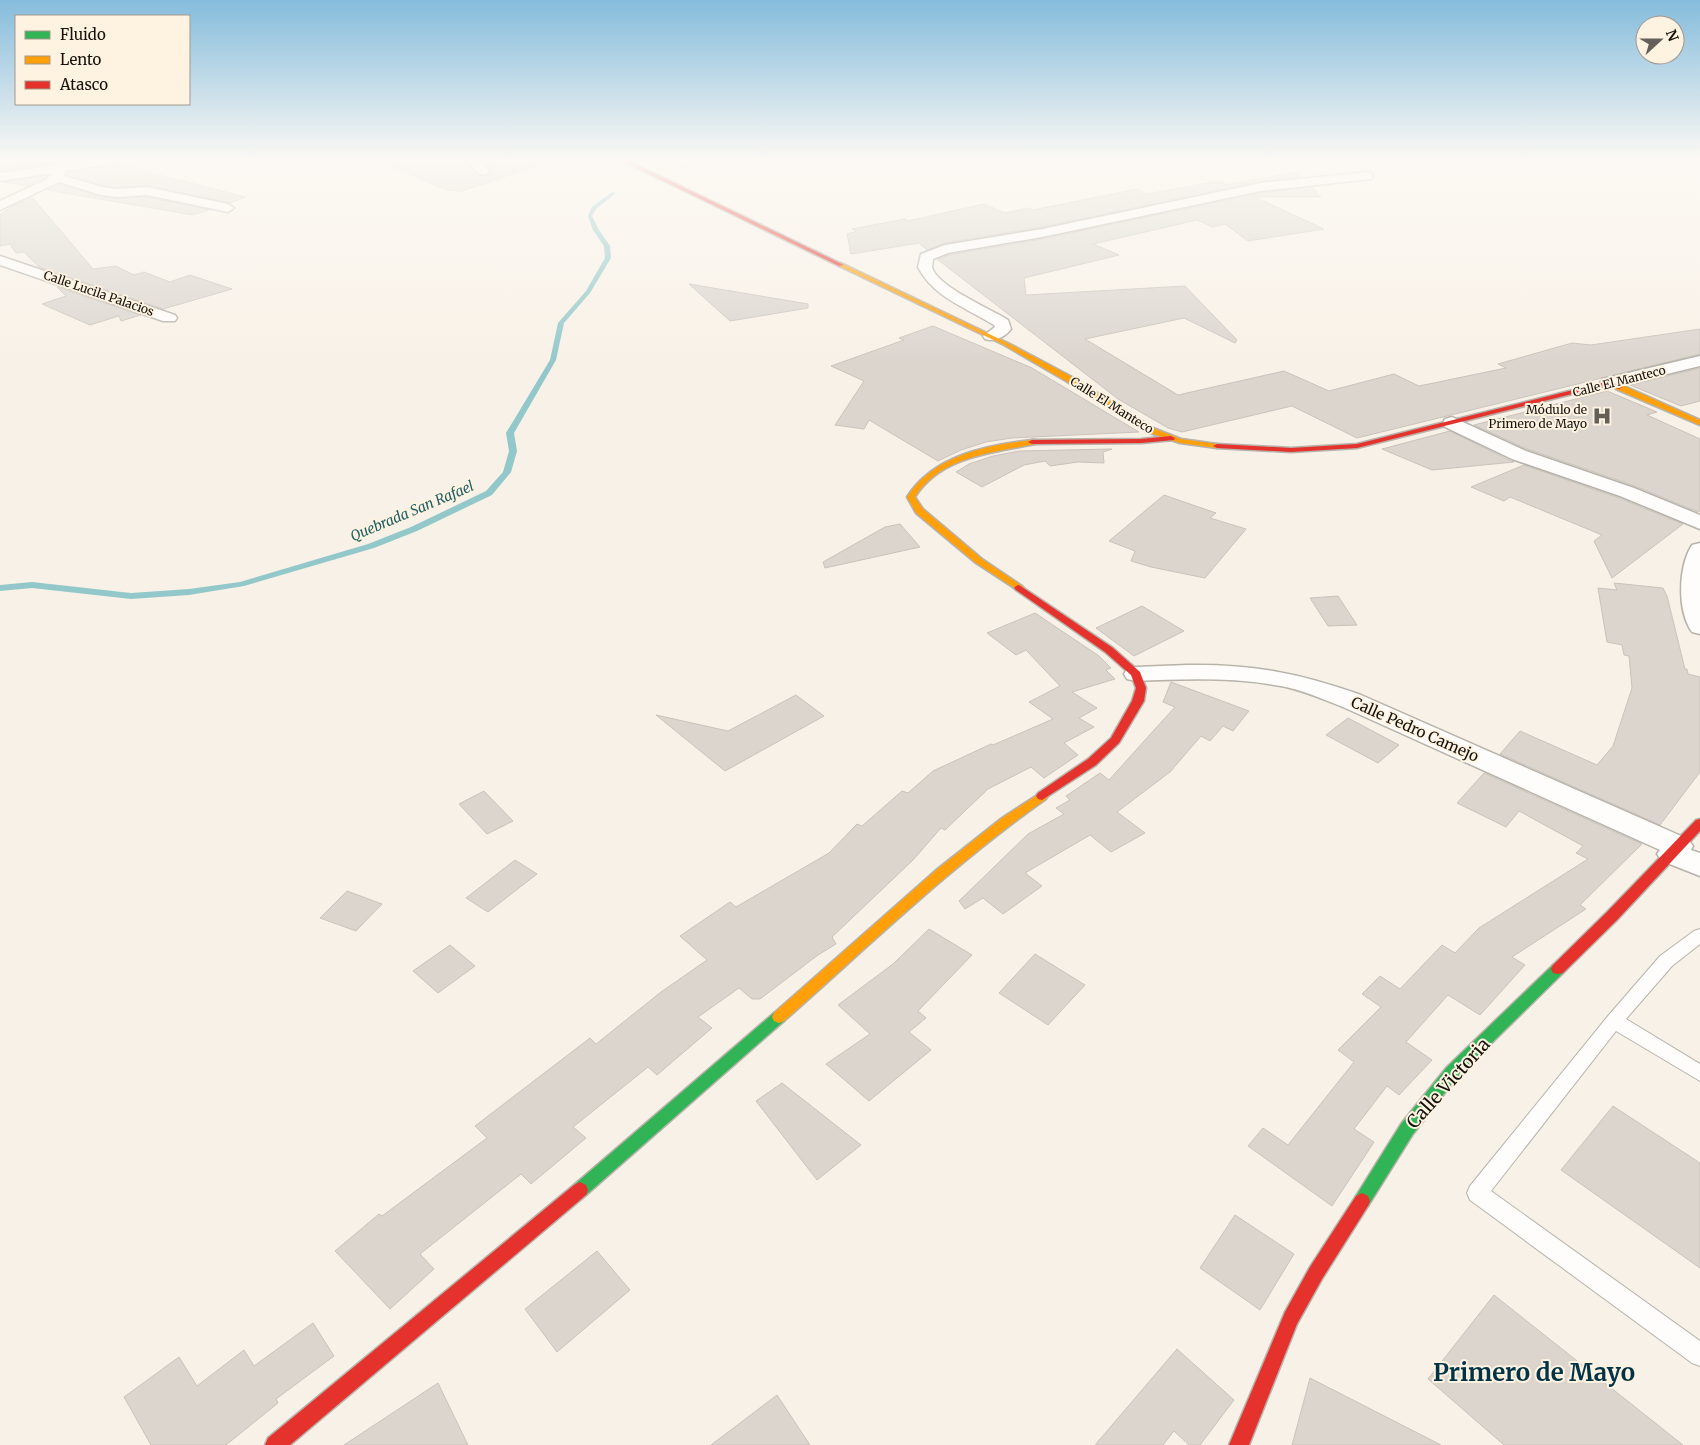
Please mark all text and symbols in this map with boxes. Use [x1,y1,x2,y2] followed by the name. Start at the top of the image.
[15,15,190,105] legend
[1635,15,1685,65] north arrow
[60,25,106,44] text: Fluido
[1662,27,1683,44] text: N
[60,50,102,69] text: Lento
[59,75,108,94] text: Atasco
[42,267,156,319] street label: Calle Lucila Palacios
[1571,362,1667,400] street label: Calle El Manteco
[1068,373,1156,437] street label: Calle El Manteco
[1489,402,1587,431] place label: Módulo de Primero de Mayo
[1591,405,1613,427] hospital icon: Módulo de Primero de Mayo
[348,477,476,545] water label: Quebrada San Rafael
[1348,692,1482,766] street label: Calle Pedro Camejo
[1401,1033,1495,1133] street label: Calle Victoria
[1433,1357,1635,1388] district label: Primero de Mayo

